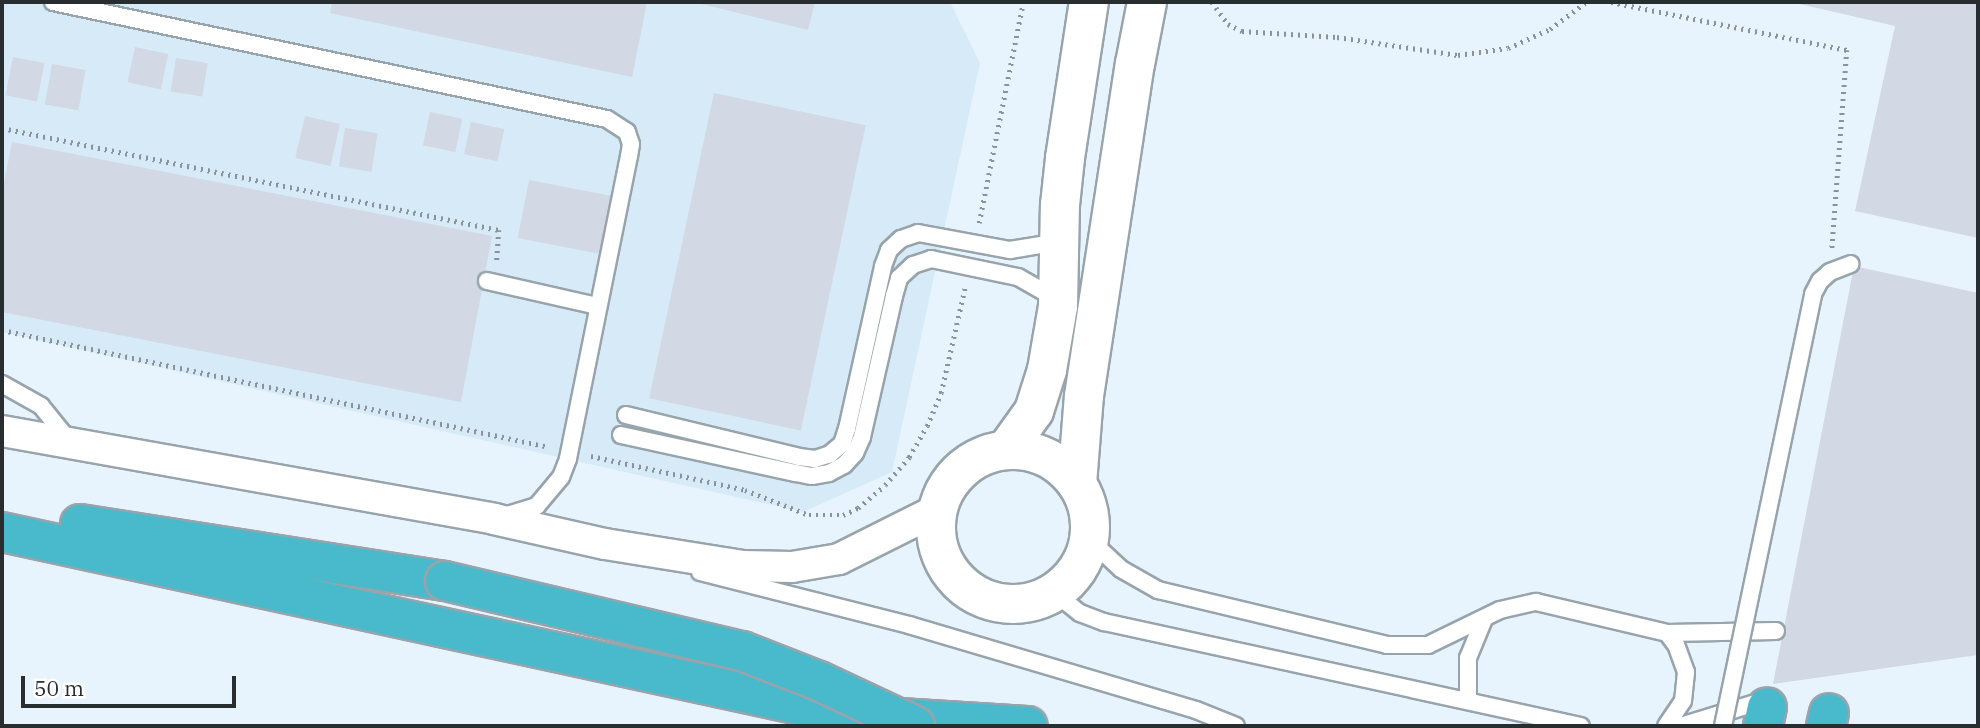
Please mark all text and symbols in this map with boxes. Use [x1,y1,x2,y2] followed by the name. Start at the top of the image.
[24,662,240,706] scale bar
[34,674,84,702] text: 50 m

